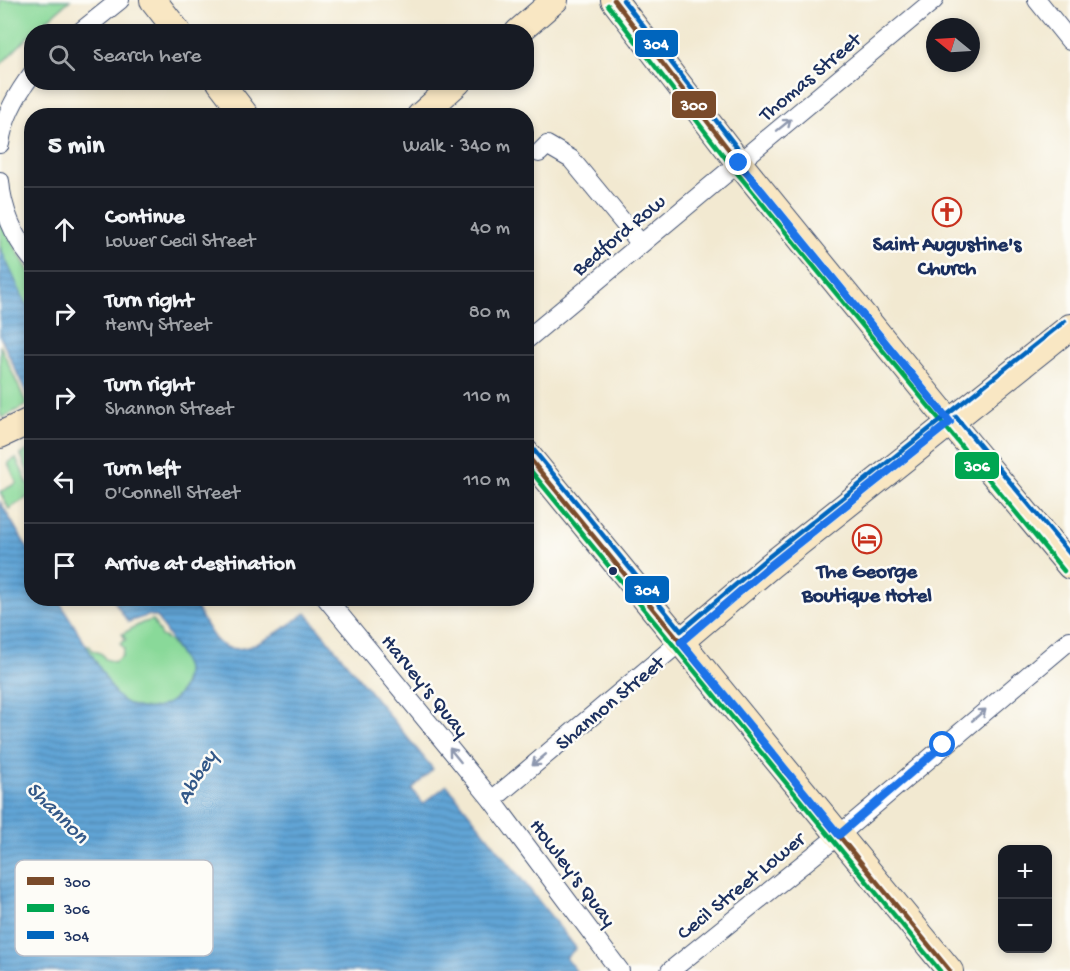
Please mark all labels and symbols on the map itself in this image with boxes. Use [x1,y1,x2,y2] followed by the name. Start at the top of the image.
[926,18,980,72] north arrow
[754,27,869,129] street label: Thomas Street
[634,29,679,58] line badge: 304
[643,37,669,56] text: 304
[671,90,717,119] line badge: 300
[680,98,707,117] text: 300
[776,119,792,132] one-way arrow
[725,149,751,175] route end
[568,190,673,284] street label: Bedford Row
[931,196,963,228] church icon: Saint Augustine's Church
[873,234,1022,283] place label: Saint Augustine's Church
[954,451,1000,480] line badge: 306
[963,459,991,478] text: 306
[851,523,883,555] hotel icon: The George Boutique Hotel
[801,561,932,610] place label: The George Boutique Hotel
[607,565,619,577] unlabelled marker
[624,575,670,604] line badge: 304
[634,583,660,602] text: 304
[374,631,472,744] street label: Harvey's Quay
[552,650,673,757] street label: Shannon Street
[971,709,987,722] one-way arrow
[929,731,955,757] route start
[172,745,225,810] water label: Abbey
[448,747,461,763] one-way arrow
[531,754,547,767] one-way arrow
[20,777,93,851] water label: Shannon
[522,815,620,933] street label: Howley's Quay
[673,827,813,947] street label: Cecil Street Lower
[15,860,213,956] legend
[63,875,90,894] text: 300
[63,902,90,921] text: 306
[63,929,89,948] text: 304

